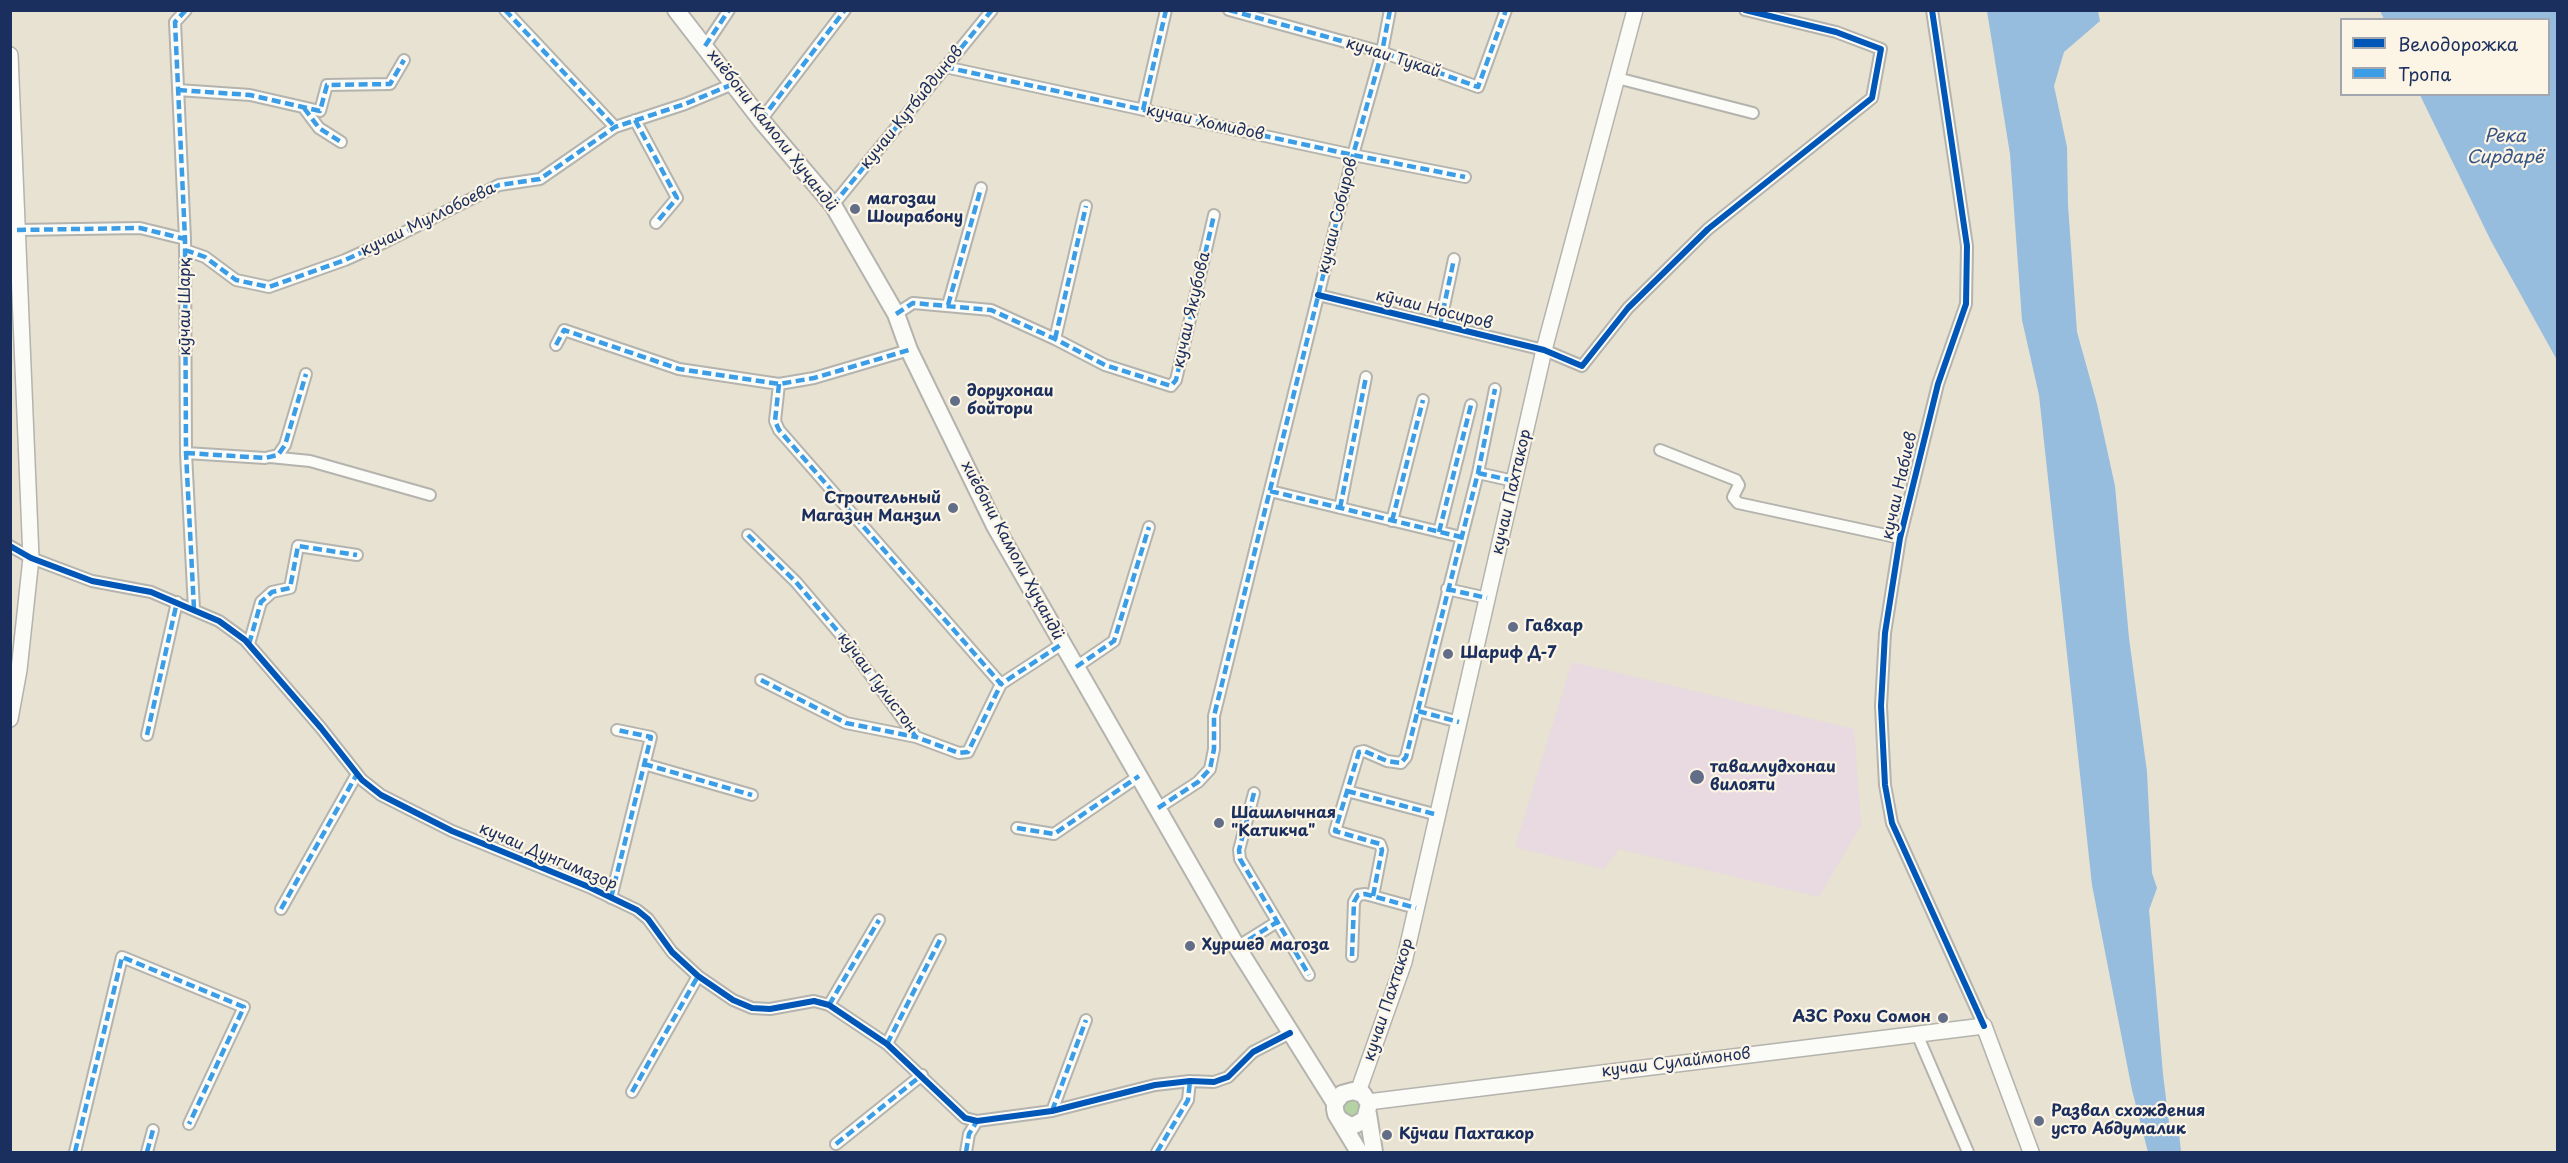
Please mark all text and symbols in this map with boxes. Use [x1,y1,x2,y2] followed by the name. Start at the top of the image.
[2340,18,2550,96] legend
[2398,30,2518,57] text: Велодорожка
[1343,34,1443,82] street label: кучаи Тукай
[856,43,968,173] street label: кучаи Кутбиддинов
[703,46,841,216] street label: хиёбони Камоли Хуҷандӣ
[2398,60,2451,87] text: Тропа
[1144,101,1266,145] street label: кучаи Хомидов
[2467,126,2543,168] water label: Река Сирдарё
[1314,156,1362,276] street label: кучаи Собиров
[357,179,499,261] street label: кучаи Муллобоева
[867,190,963,228] place label: магозаи Шоирабону
[848,202,862,216] marker: магозаи Шоирабону
[1169,250,1215,370] street label: кучаи Якубова
[176,258,196,356] street label: кӯчаи Шарқ
[1374,286,1494,334] street label: кӯчаи Носиров
[967,382,1054,420] place label: дорухонаи бойтори
[948,394,962,408] marker: дорухонаи бойтори
[1488,427,1536,557] street label: кучаи Пахтакор
[1878,430,1922,542] street label: кучаи Набиев
[957,458,1067,644] street label: хиёбони Камоли Хуҷандӣ
[801,489,941,527] place label: Строительный Магазин Манзил
[946,501,960,515] marker: Строительный Магазин Манзил
[1525,617,1583,637] place label: Гавхар
[1506,620,1520,634] marker: Гавхар
[833,629,921,737] street label: кӯчаи Гулистон
[1460,644,1556,664] place label: Шариф Д-7
[1441,647,1455,661] marker: Шариф Д-7
[1710,758,1836,796] place label: таваллудхонаи вилояти
[1688,768,1706,786] marker: таваллудхонаи вилояти
[1231,804,1336,842] place label: Шашлычная "Катикча"
[1212,816,1226,830] marker: Шашлычная "Катикча"
[476,819,620,895] street label: кучаи Дунгимазор
[1202,936,1330,956] place label: Хуршед магоза
[1360,936,1418,1064] street label: кучаи Пахтакор
[1183,939,1197,953] marker: Хуршед магоза
[1793,1008,1931,1028] place label: АЗС Рохи Сомон
[1936,1011,1950,1025] marker: АЗС Рохи Сомон
[1600,1044,1752,1082] street label: кучаи Сулаймонов
[2051,1102,2205,1140] place label: Развал схождения усто Абдумалик
[2032,1114,2046,1128] marker: Развал схождения усто Абдумалик
[1399,1125,1534,1145] place label: Кӯчаи Пахтакор
[1380,1128,1394,1142] marker: Кӯчаи Пахтакор

